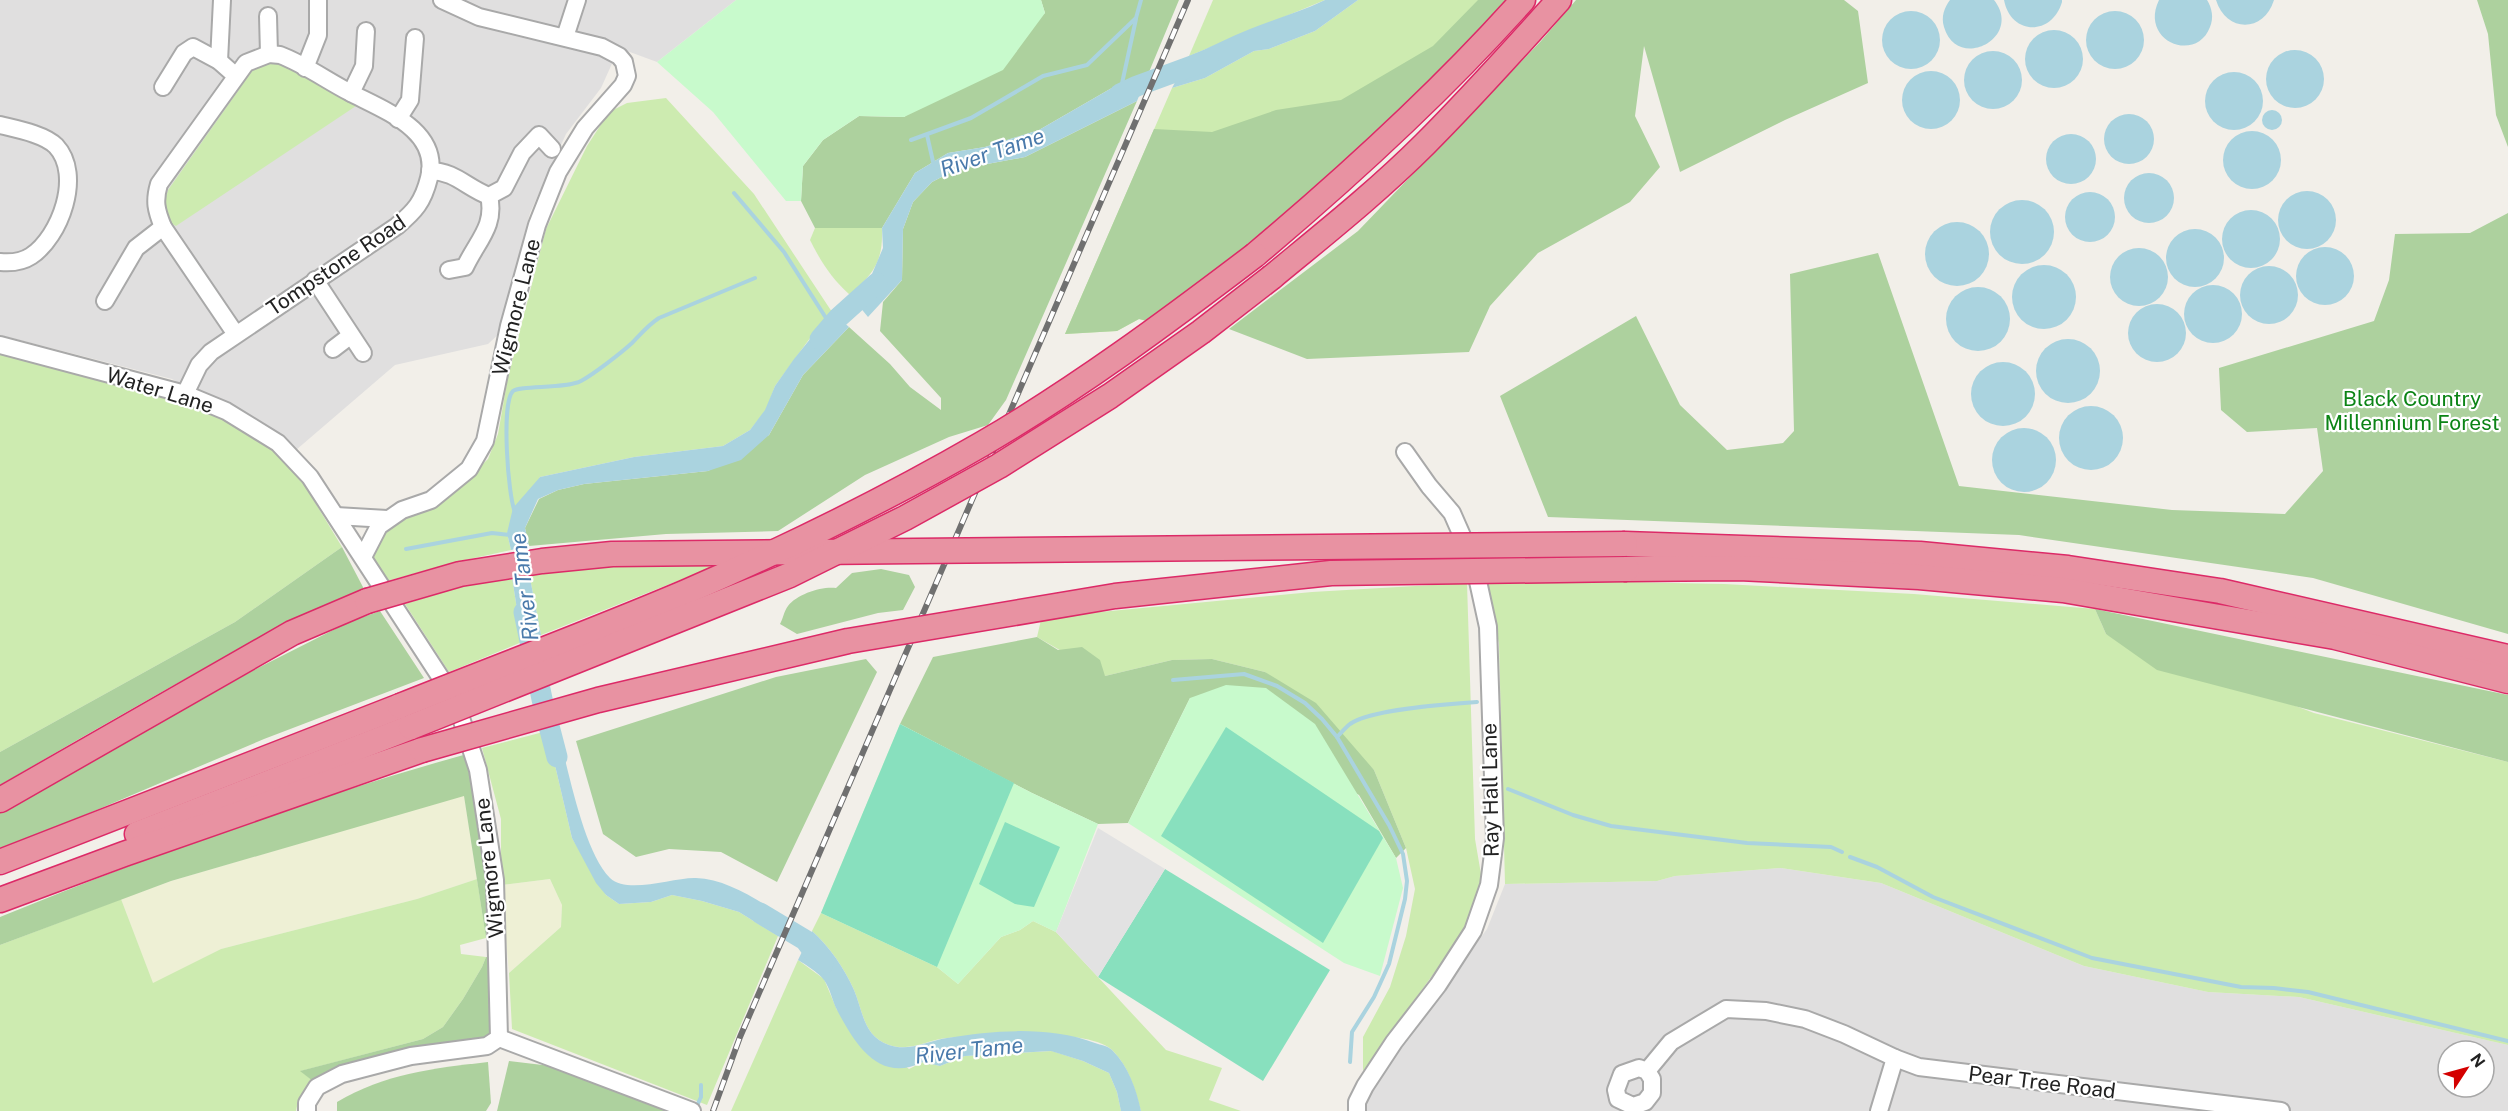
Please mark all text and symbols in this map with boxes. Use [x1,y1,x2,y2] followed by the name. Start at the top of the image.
[936,122,1048,182] water label: River Tame
[262,209,410,321] street label: Tompstone Road
[487,236,545,378] street label: Wigmore Lane
[103,362,217,418] street label: Water Lane
[2324,386,2500,435] park label: Black Country Millennium Forest
[504,531,544,643] water label: River Tame
[1476,723,1504,857] street label: Ray Hall Lane
[469,797,509,939] street label: Wigmore Lane
[914,1031,1024,1069] water label: River Tame
[2436,1039,2496,1099] north arrow
[2466,1050,2489,1071] text: N
[1967,1061,2117,1103] street label: Pear Tree Road

